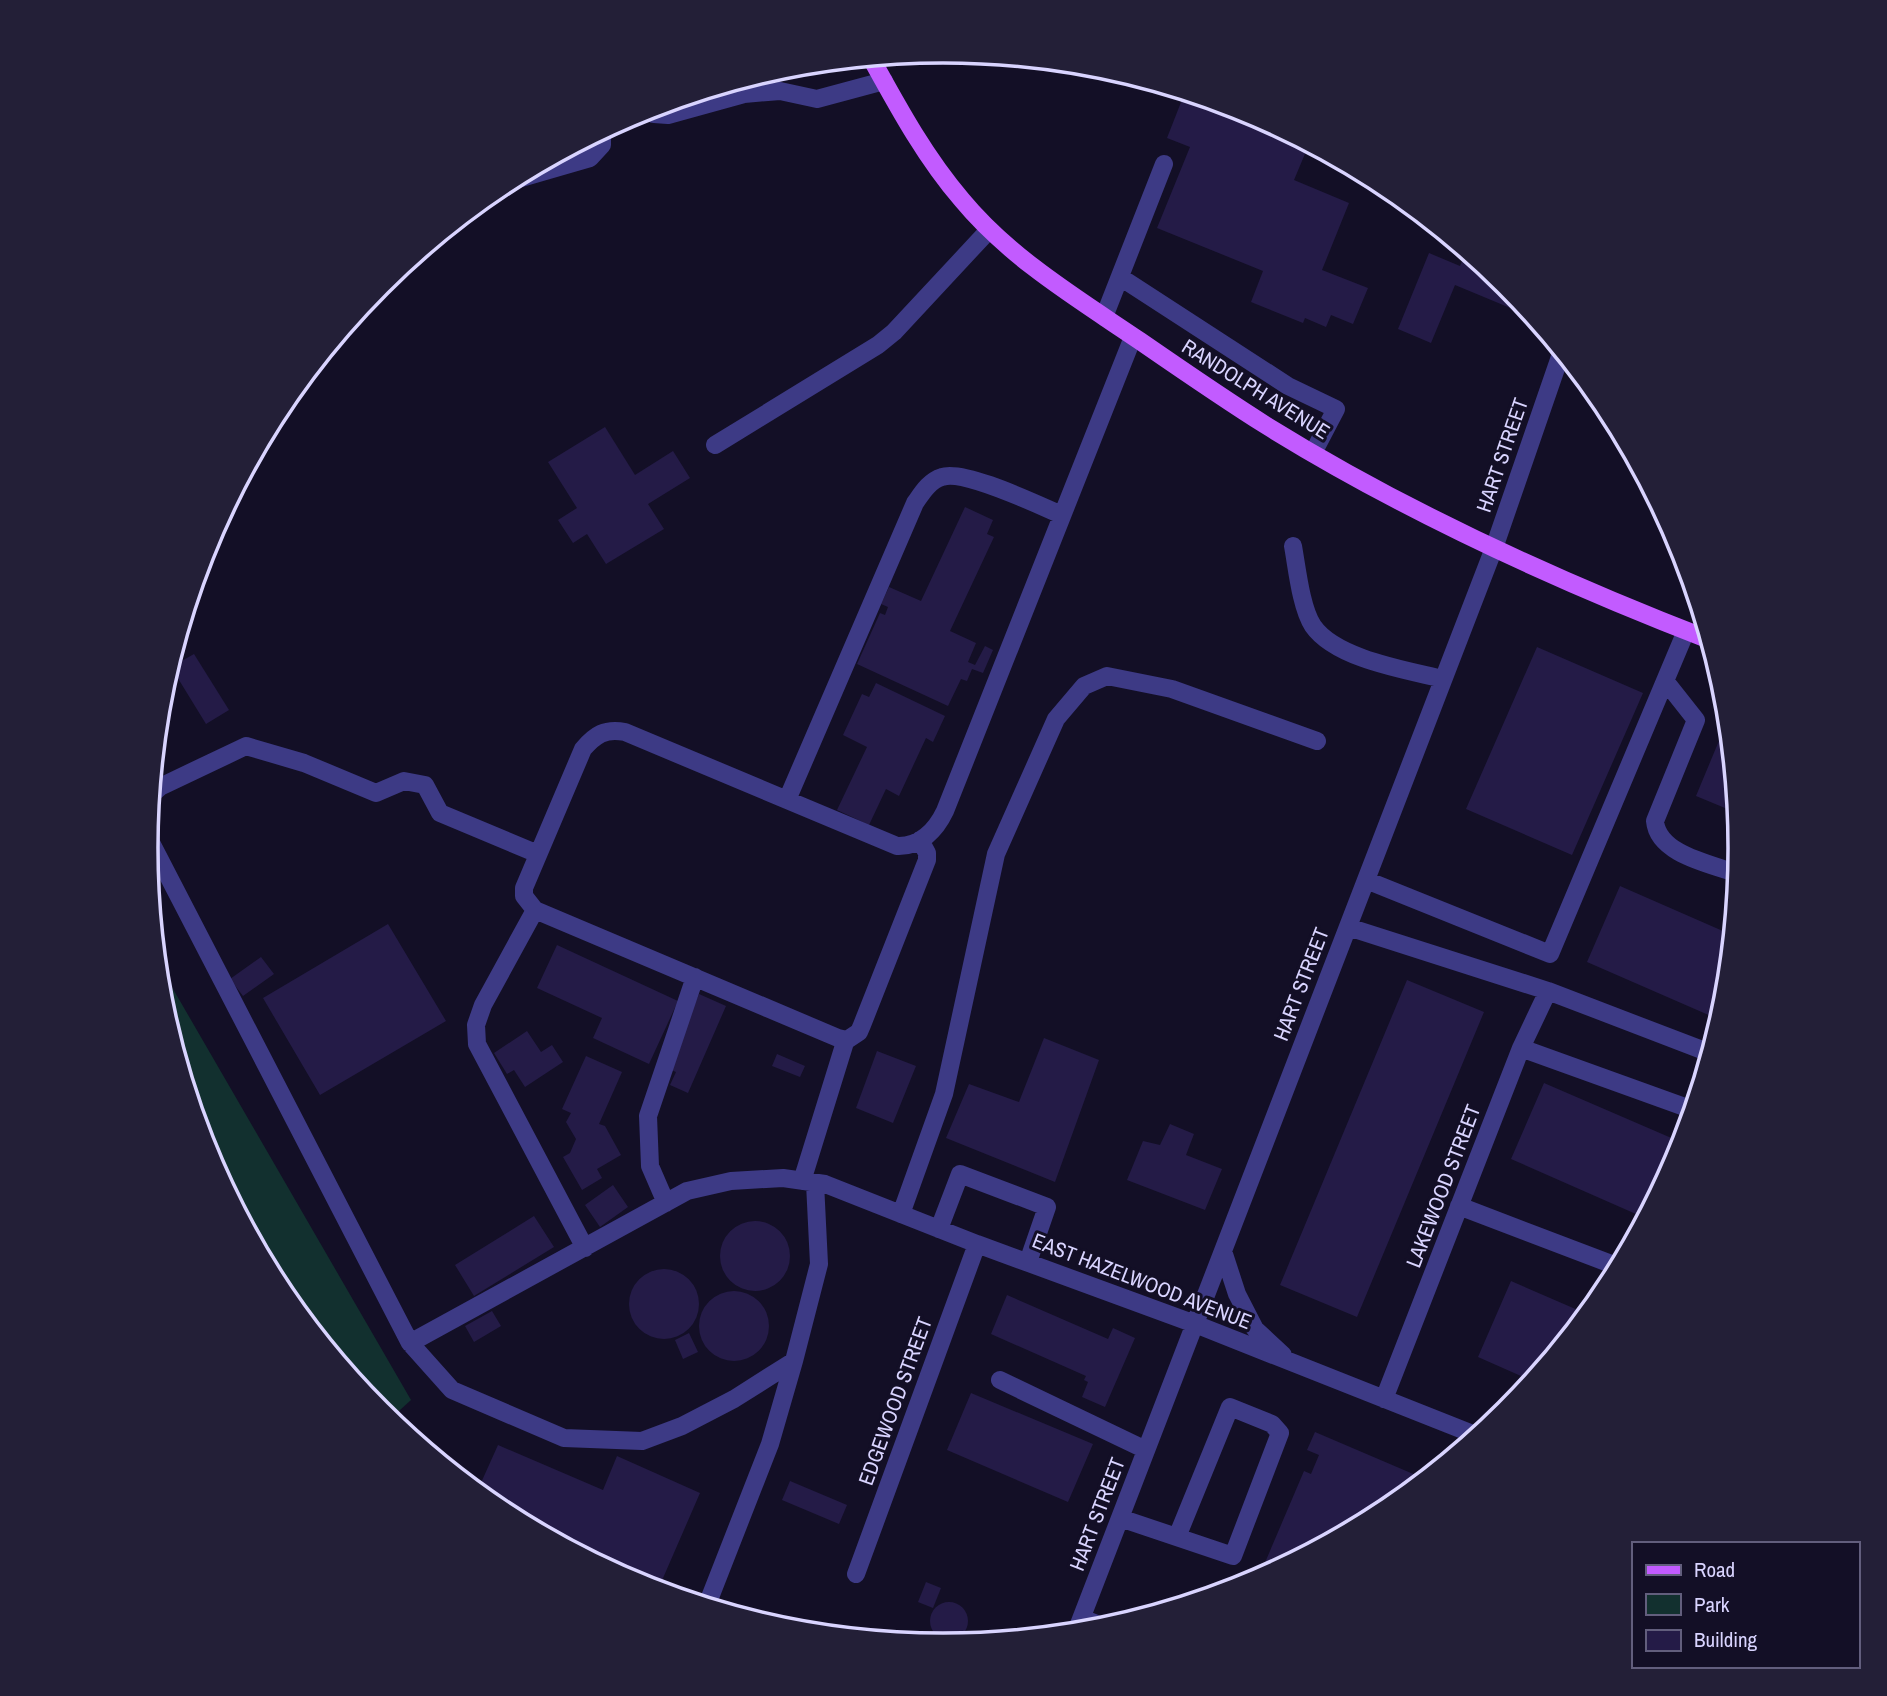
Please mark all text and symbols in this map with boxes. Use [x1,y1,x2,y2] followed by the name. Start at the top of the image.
[1177,332,1335,446] street label: RANDOLPH AVENUE
[1469,394,1535,516] street label: HART STREET
[1266,923,1336,1045] street label: HART STREET
[1399,1100,1488,1272] street label: LAKEWOOD STREET
[1028,1226,1256,1336] street label: EAST HAZELWOOD AVENUE
[851,1312,939,1489] street label: EDGEWOOD STREET
[1062,1453,1132,1575] street label: HART STREET
[1632,1542,1859,1668] legend
[1694,1555,1735,1584] text: Road
[1694,1590,1730,1619] text: Park
[1694,1625,1758,1654] text: Building

